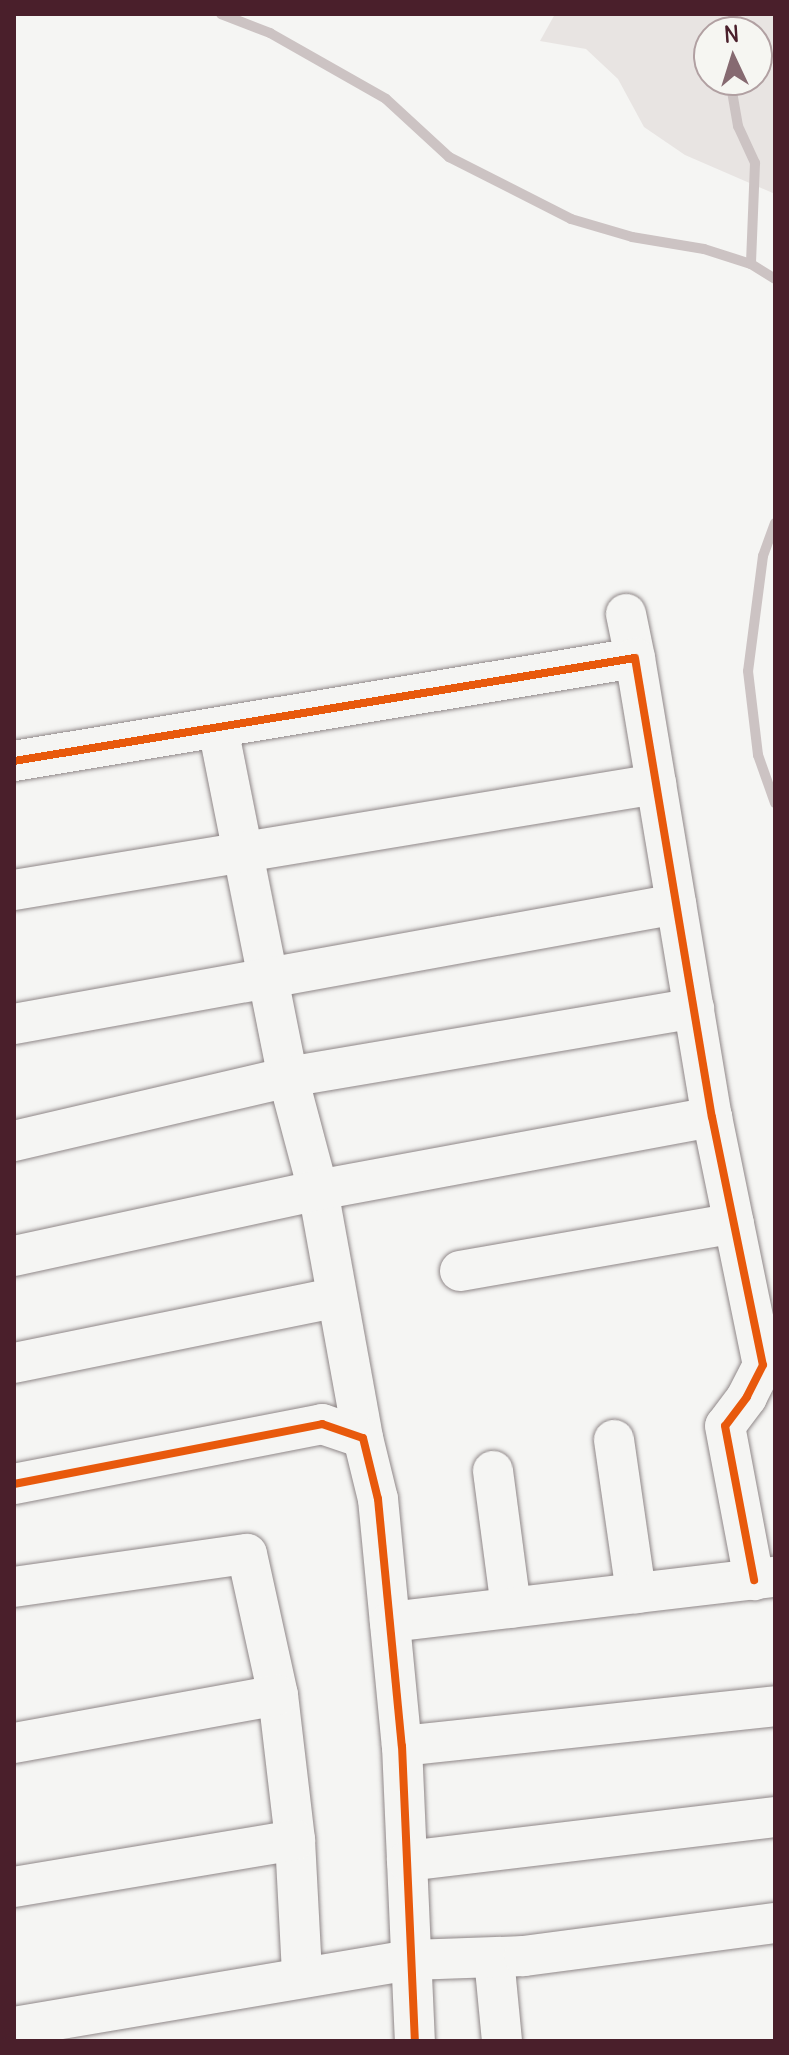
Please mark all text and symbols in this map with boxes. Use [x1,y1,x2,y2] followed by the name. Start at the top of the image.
[693,16,773,96] north arrow
[723,20,740,49] text: N

